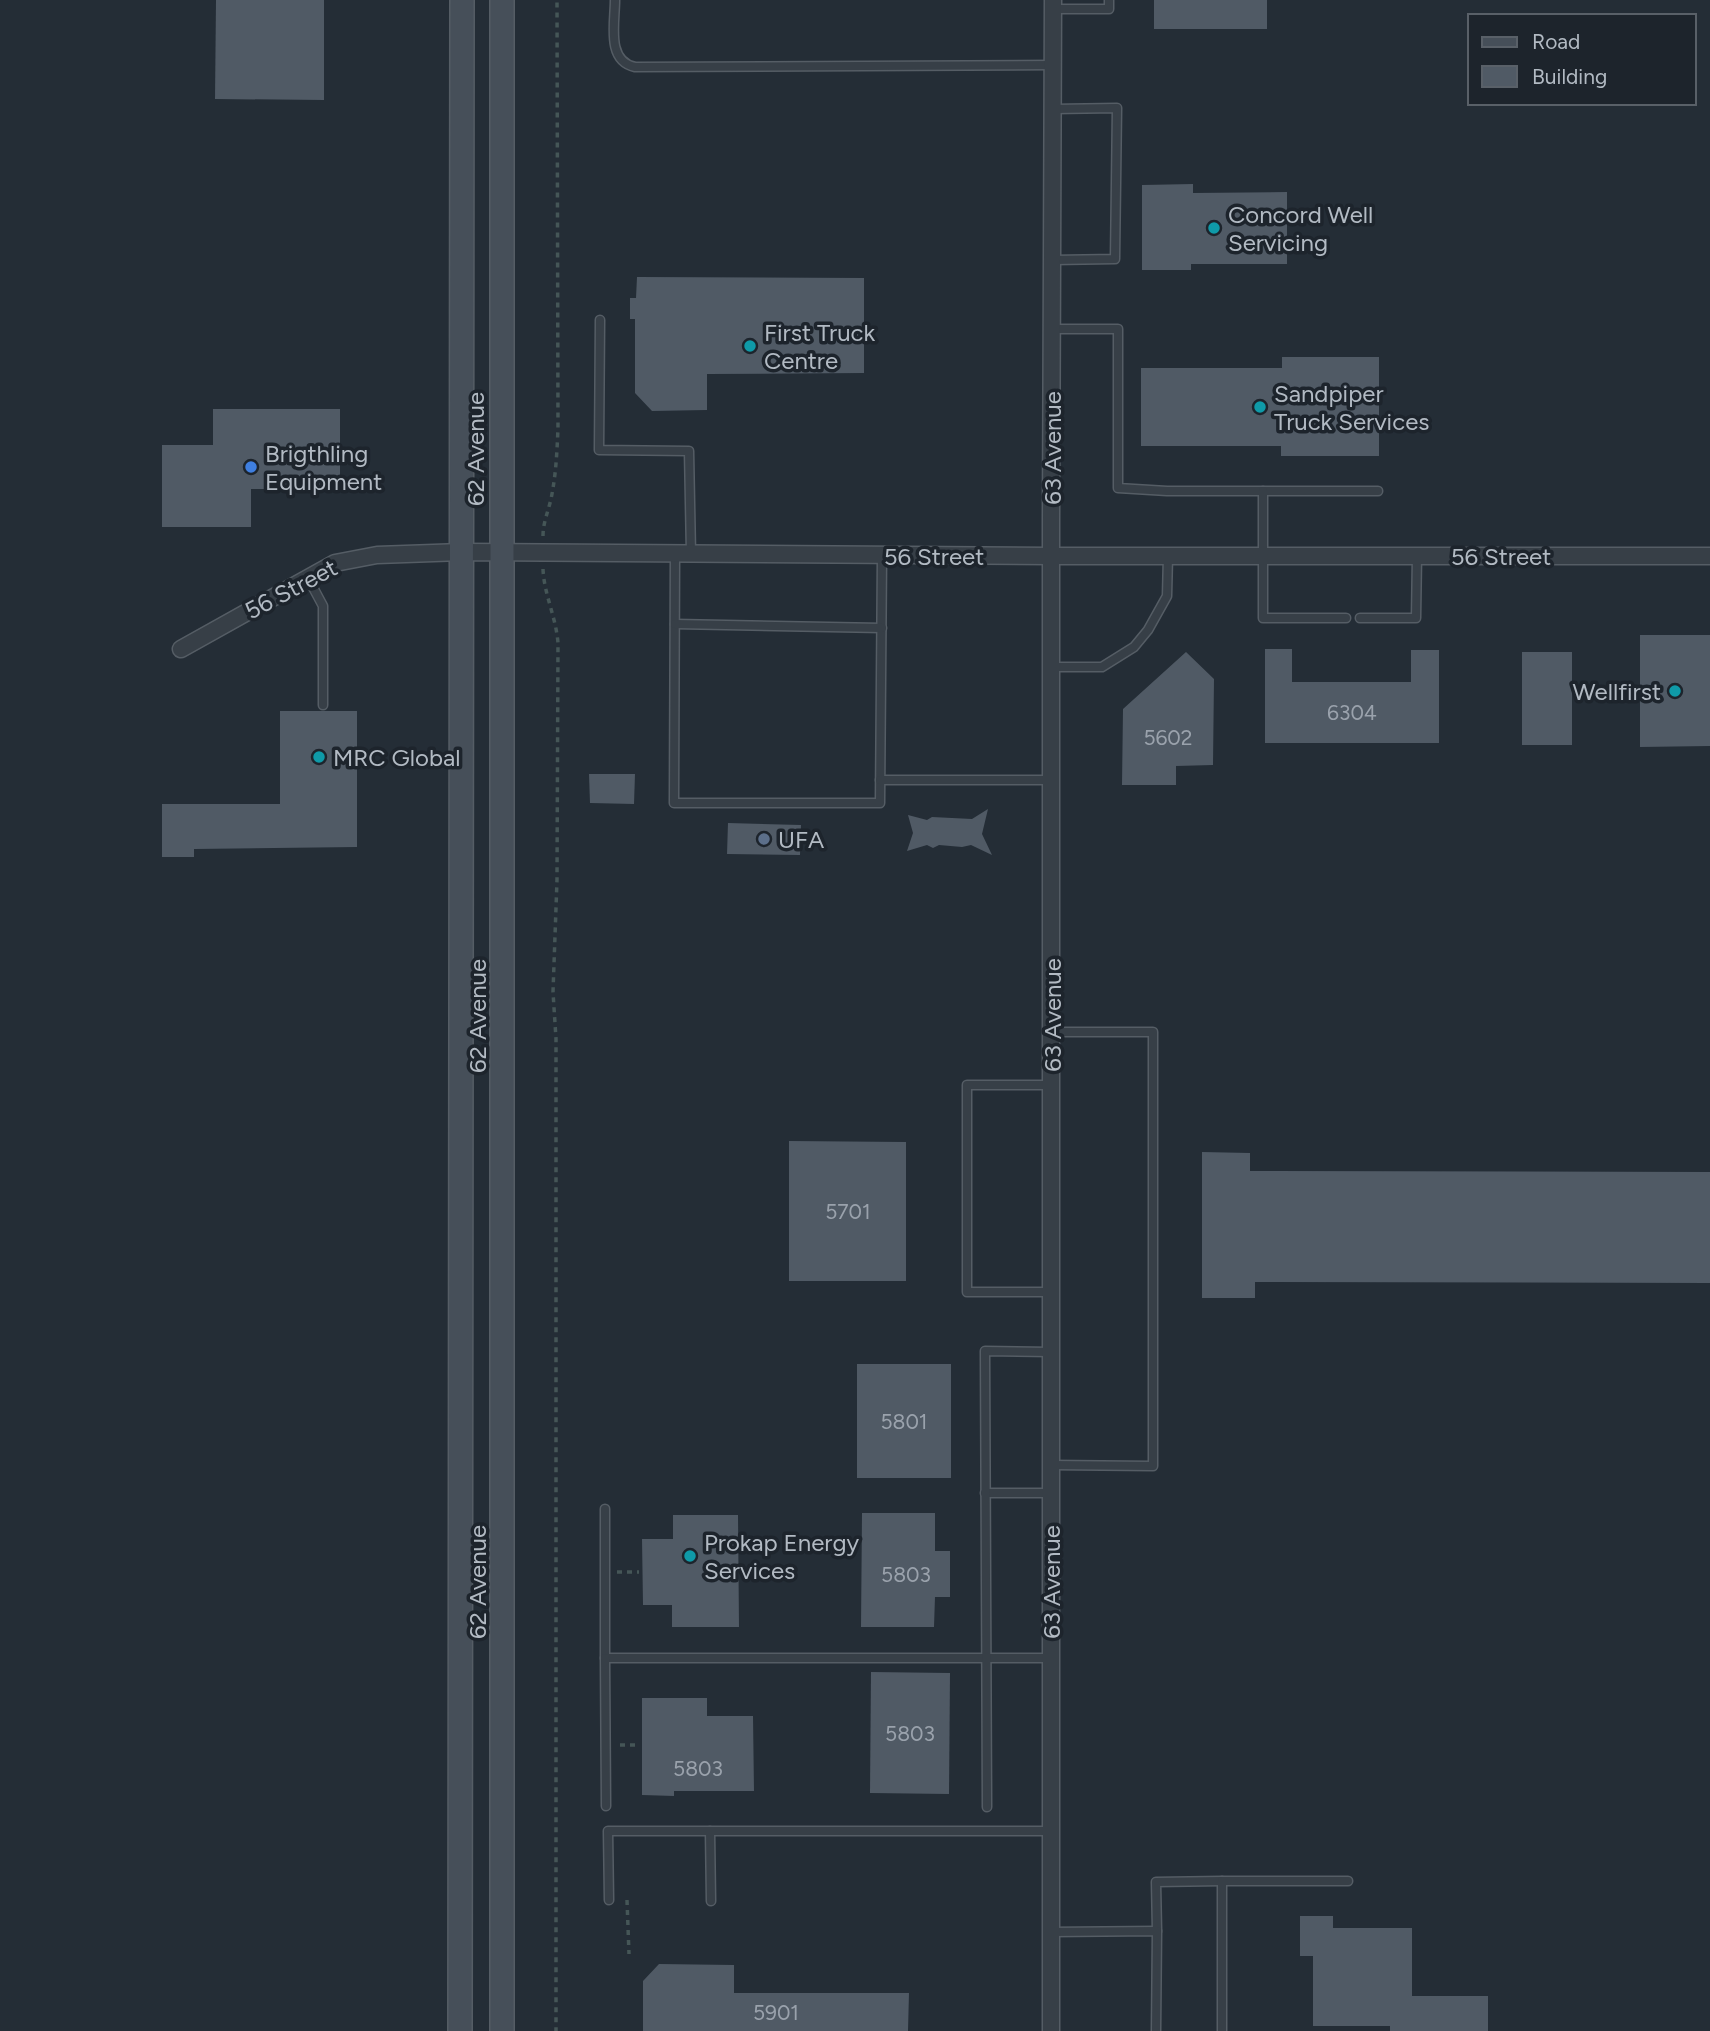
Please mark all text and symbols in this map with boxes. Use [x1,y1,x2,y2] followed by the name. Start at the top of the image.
[1468,14,1696,105] legend
[1532,29,1580,54] text: Road
[1532,64,1607,89] text: Building
[1228,200,1373,257] place label: Concord Well Servicing
[1206,220,1222,236] marker: Concord Well Servicing
[764,318,876,375] place label: First Truck Centre
[742,338,758,354] marker: First Truck Centre
[1274,379,1429,436] place label: Sandpiper Truck Services
[1038,391,1067,505] street label: 63 Avenue
[461,392,490,506] street label: 62 Avenue
[1252,399,1268,415] marker: Sandpiper Truck Services
[265,439,382,496] place label: Brigthling Equipment
[243,459,259,475] marker: Brigthling Equipment
[884,542,984,571] street label: 56 Street
[1451,542,1551,571] street label: 56 Street
[240,553,342,625] street label: 56 Street
[1572,677,1661,706] place label: Wellfirst
[1667,683,1683,699] marker: Wellfirst
[1327,700,1377,725] house number: 6304
[1143,725,1193,750] house number: 5602
[333,743,461,772] place label: MRC Global
[311,749,327,765] marker: MRC Global
[778,825,825,854] place label: UFA
[756,831,772,847] marker: UFA
[1038,958,1067,1072] street label: 63 Avenue
[463,959,492,1073] street label: 62 Avenue
[825,1199,871,1224] house number: 5701
[880,1409,928,1434] house number: 5801
[463,1525,492,1639] street label: 62 Avenue
[1037,1525,1066,1639] street label: 63 Avenue
[704,1528,859,1585] place label: Prokap Energy Services
[682,1548,698,1564] marker: Prokap Energy Services
[881,1562,931,1587] house number: 5803
[885,1721,935,1746] house number: 5803
[673,1756,723,1781] house number: 5803
[753,2000,799,2025] house number: 5901

